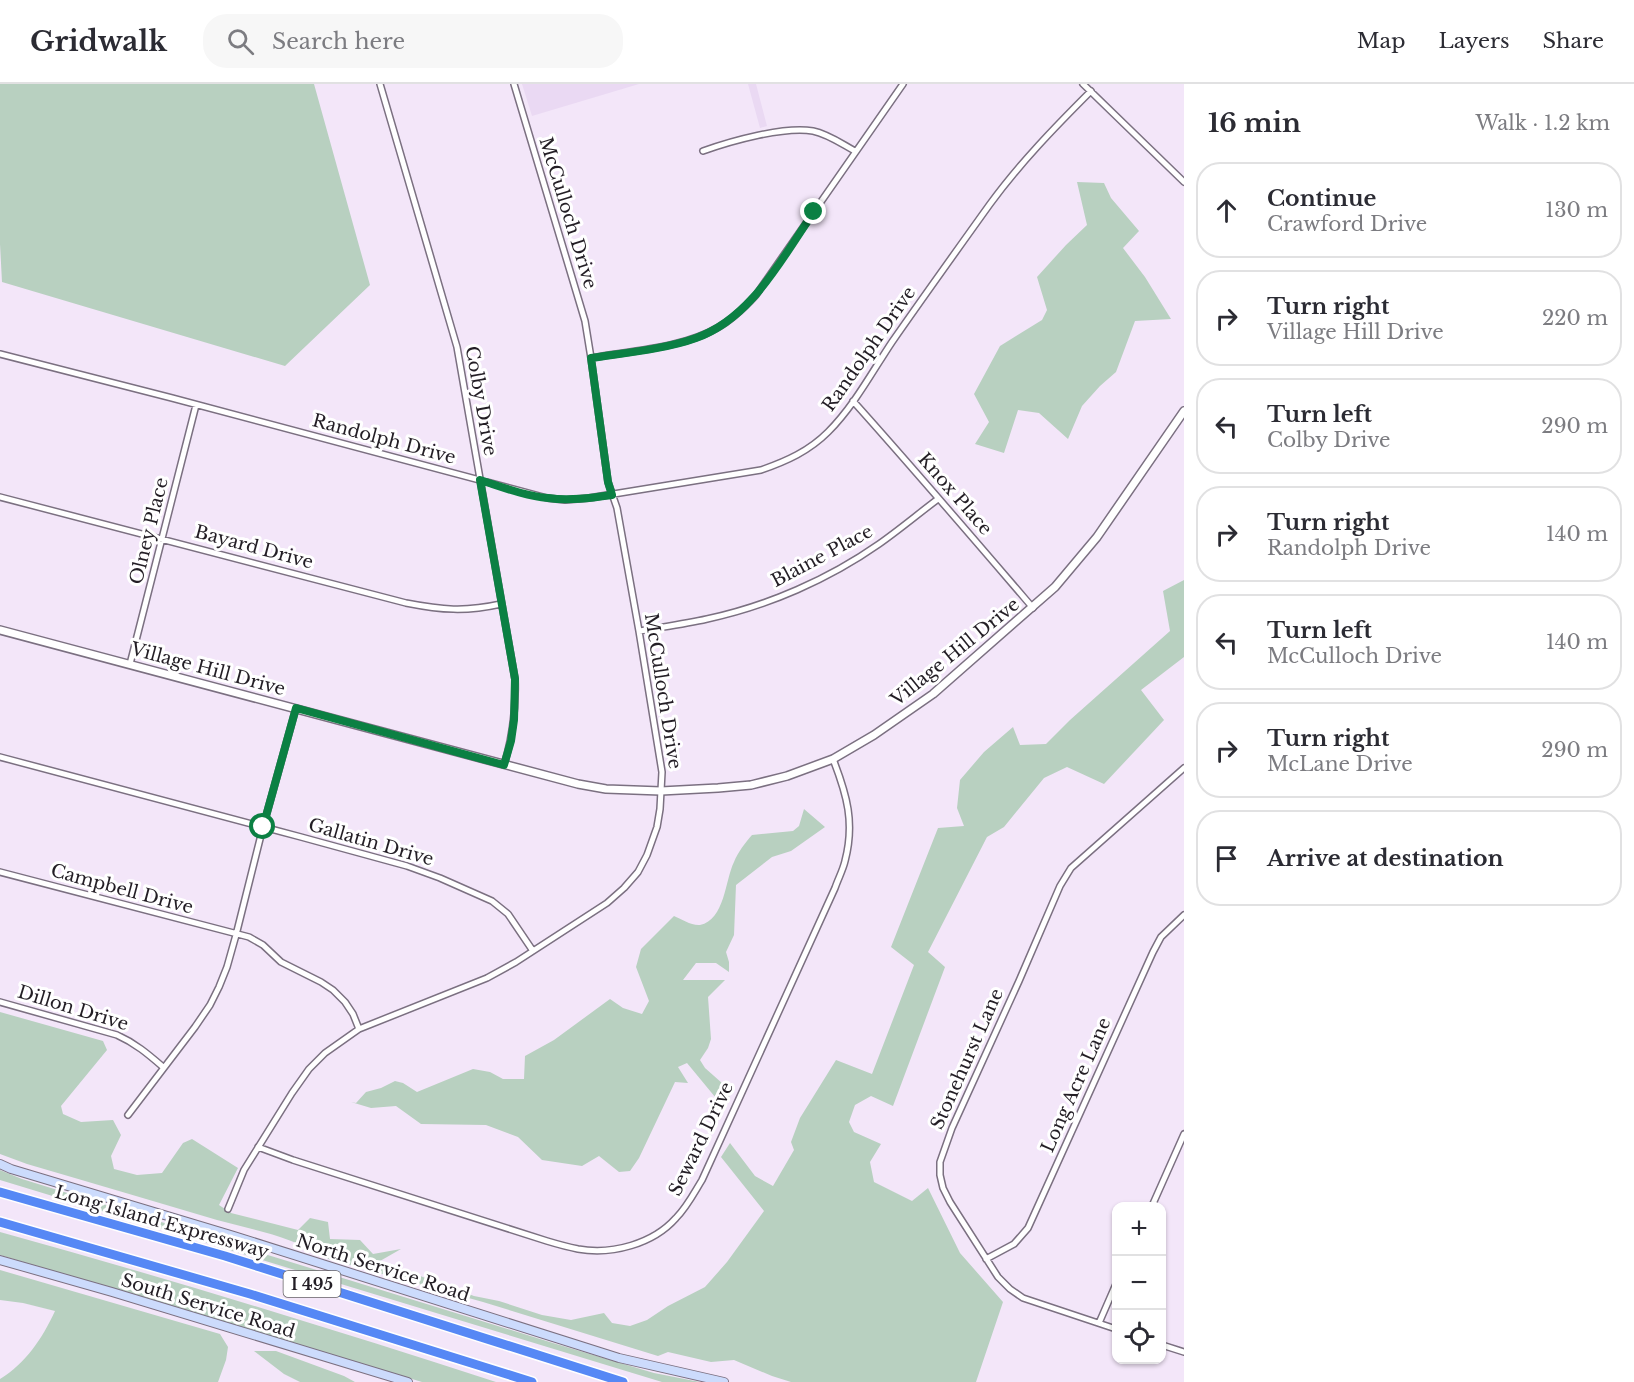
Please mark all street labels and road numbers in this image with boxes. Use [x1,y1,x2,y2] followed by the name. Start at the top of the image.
[534,135,602,291] street label: McCulloch Drive
[818,282,920,416] street label: Randolph Drive
[461,344,501,458] street label: Colby Drive
[310,409,458,469] street label: Randolph Drive
[913,448,997,540] street label: Knox Place
[125,475,173,587] street label: Olney Place
[767,520,877,592] street label: Blaine Place
[192,521,316,573] street label: Bayard Drive
[886,593,1024,711] street label: Village Hill Drive
[640,612,686,770] street label: McCulloch Drive
[127,638,288,700] street label: Village Hill Drive
[306,814,436,870] street label: Gallatin Drive
[48,859,196,919] street label: Campbell Drive
[15,981,131,1035] street label: Dillon Drive
[926,985,1008,1133] street label: Stonehurst Lane
[1036,1014,1116,1156] street label: Long Acre Lane
[664,1078,738,1200] street label: Seward Drive
[52,1181,272,1263] street label: Long Island Expressway
[294,1230,472,1306] street label: North Service Road
[118,1269,298,1343] street label: South Service Road
[284,1271,340,1297] road number: I 495

